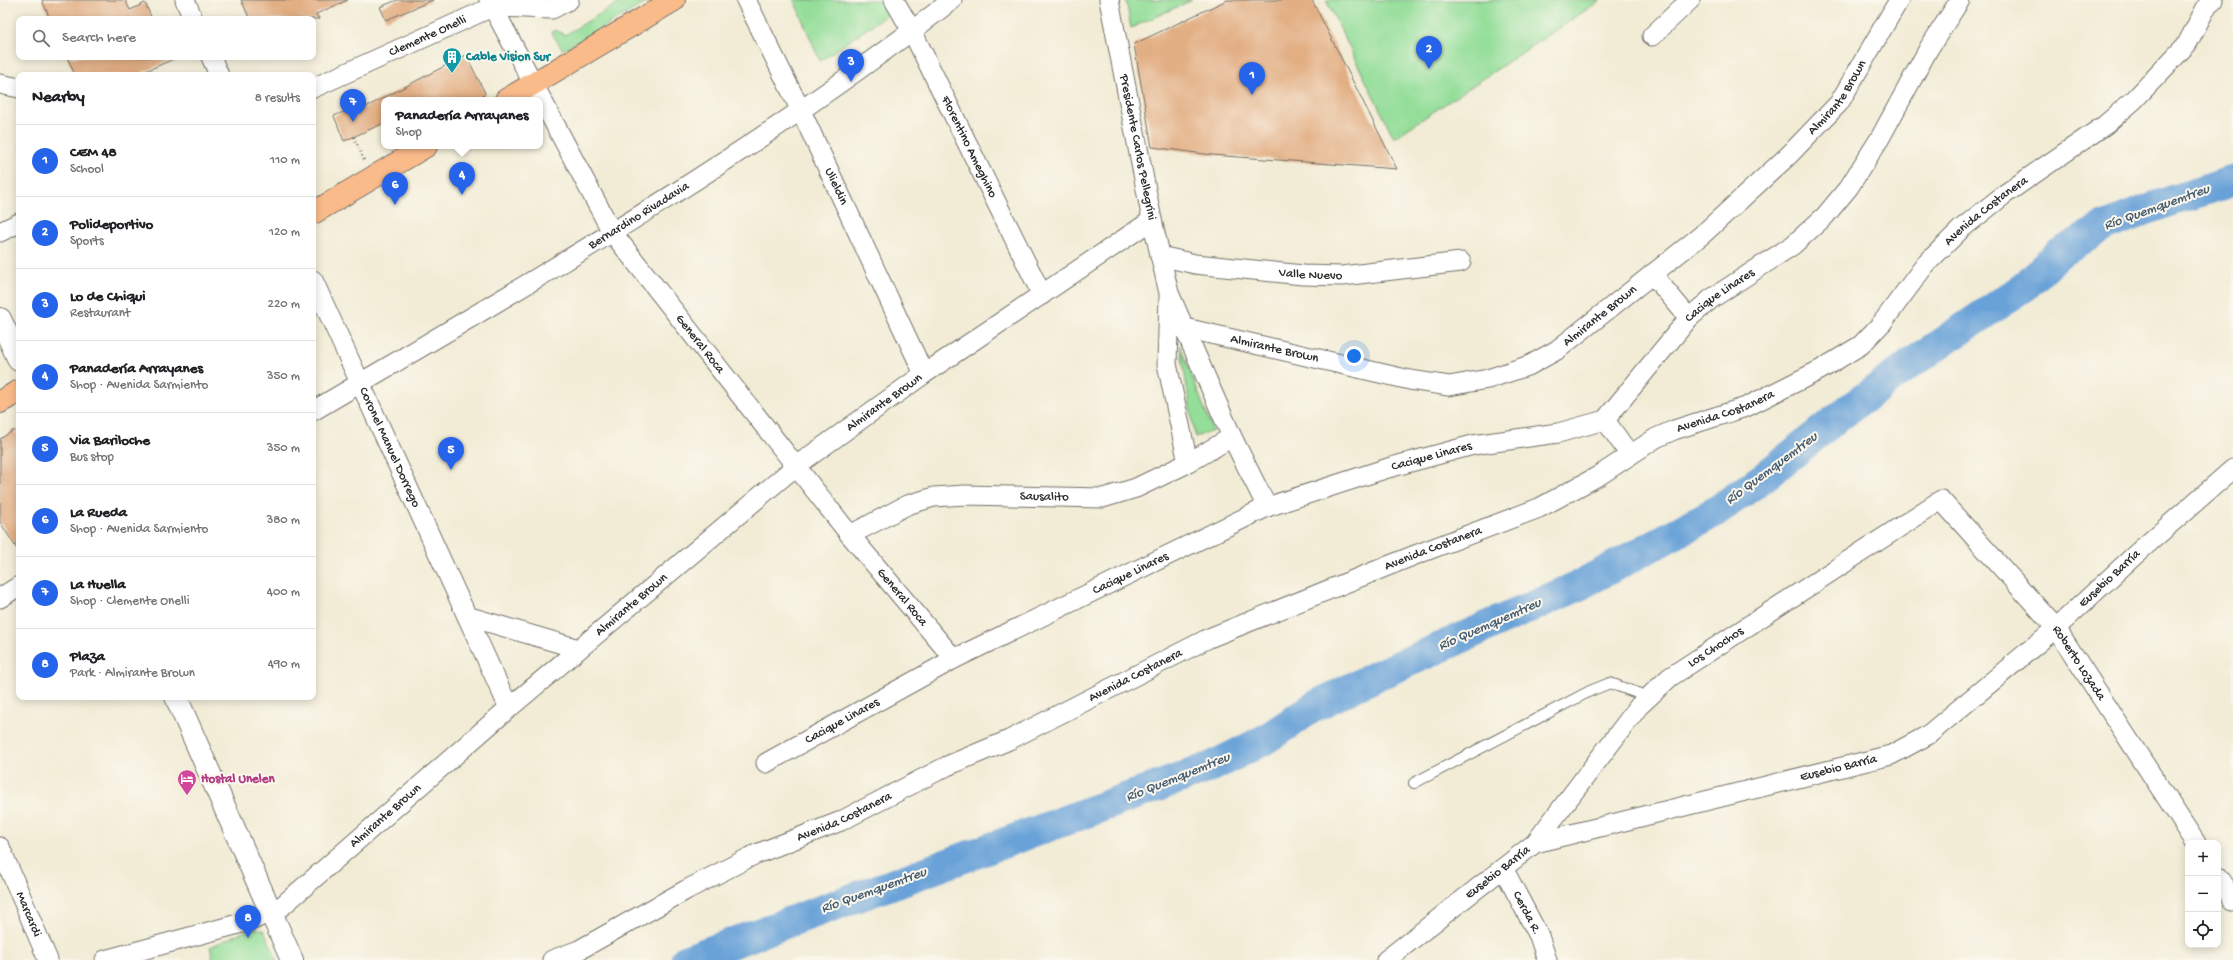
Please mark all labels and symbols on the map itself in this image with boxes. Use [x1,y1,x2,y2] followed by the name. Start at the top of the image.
[387,12,469,60] street label: Clemente Onelli
[1416,36,1442,69] pin: 2
[441,46,463,74] building icon: Cable Vision Sur
[838,49,864,82] pin: 3
[465,50,552,65] place label: Cable Vision Sur
[1805,57,1870,138] street label: Almirante Brown
[1239,62,1265,95] pin: 1
[1116,72,1159,222] street label: Presidente Carlos Pellegrini
[340,89,366,122] pin: 7
[937,93,1001,201] street label: Florentino Ameghino
[449,162,475,195] pin: 4
[821,165,852,208] street label: Ulieldin
[382,172,408,205] pin: 6
[1941,173,2031,249] street label: Avenida Costanera
[585,178,693,253] street label: Bernardino Rivadavia
[2102,181,2213,235] water label: Río Quemquemtreu
[1682,264,1758,326] street label: Cacique Linares
[1277,265,1343,284] street label: Valle Nuevo
[1560,282,1640,350] street label: Almirante Brown
[672,312,728,377] street label: General Roca
[1229,331,1321,366] street label: Almirante Brown
[1344,346,1364,366] your location
[843,370,926,435] street label: Almirante Brown
[356,385,424,510] street label: Coronel Manuel Dorrego
[1675,386,1777,436] street label: Avenida Costanera
[1723,428,1822,509] water label: Río Quemquemtreu
[438,437,464,470] pin: 5
[1390,438,1474,474] street label: Cacique Linares
[1020,489,1069,505] street label: Sausalito
[1382,523,1485,574] street label: Avenida Costanera
[2076,546,2144,611] street label: Eusebio Barría
[1090,548,1172,598] street label: Cacique Linares
[874,565,931,630] street label: General Roca
[592,569,671,639] street label: Almirante Brown
[1436,594,1545,655] water label: Río Quemquemtreu
[1685,623,1747,671] street label: Los Chochos
[2049,623,2109,704] street label: Roberto Lozada
[1086,645,1185,706] street label: Avenida Costanera
[802,694,883,747] street label: Cacique Linares
[1124,749,1234,807] water label: Río Quemquemtreu
[1799,751,1879,785] street label: Eusebio Barría
[176,768,198,796] hotel icon: Hostal Unelen
[201,772,275,787] place label: Hostal Unelen
[347,780,425,851] street label: Almirante Brown
[795,788,895,845] street label: Avenida Costanera
[1462,842,1534,902] street label: Eusebio Barría
[819,864,930,918] water label: Río Quemquemtreu
[12,889,45,939] street label: Marcardi
[1509,889,1545,937] street label: Cerda R.
[235,905,261,938] pin: 8

